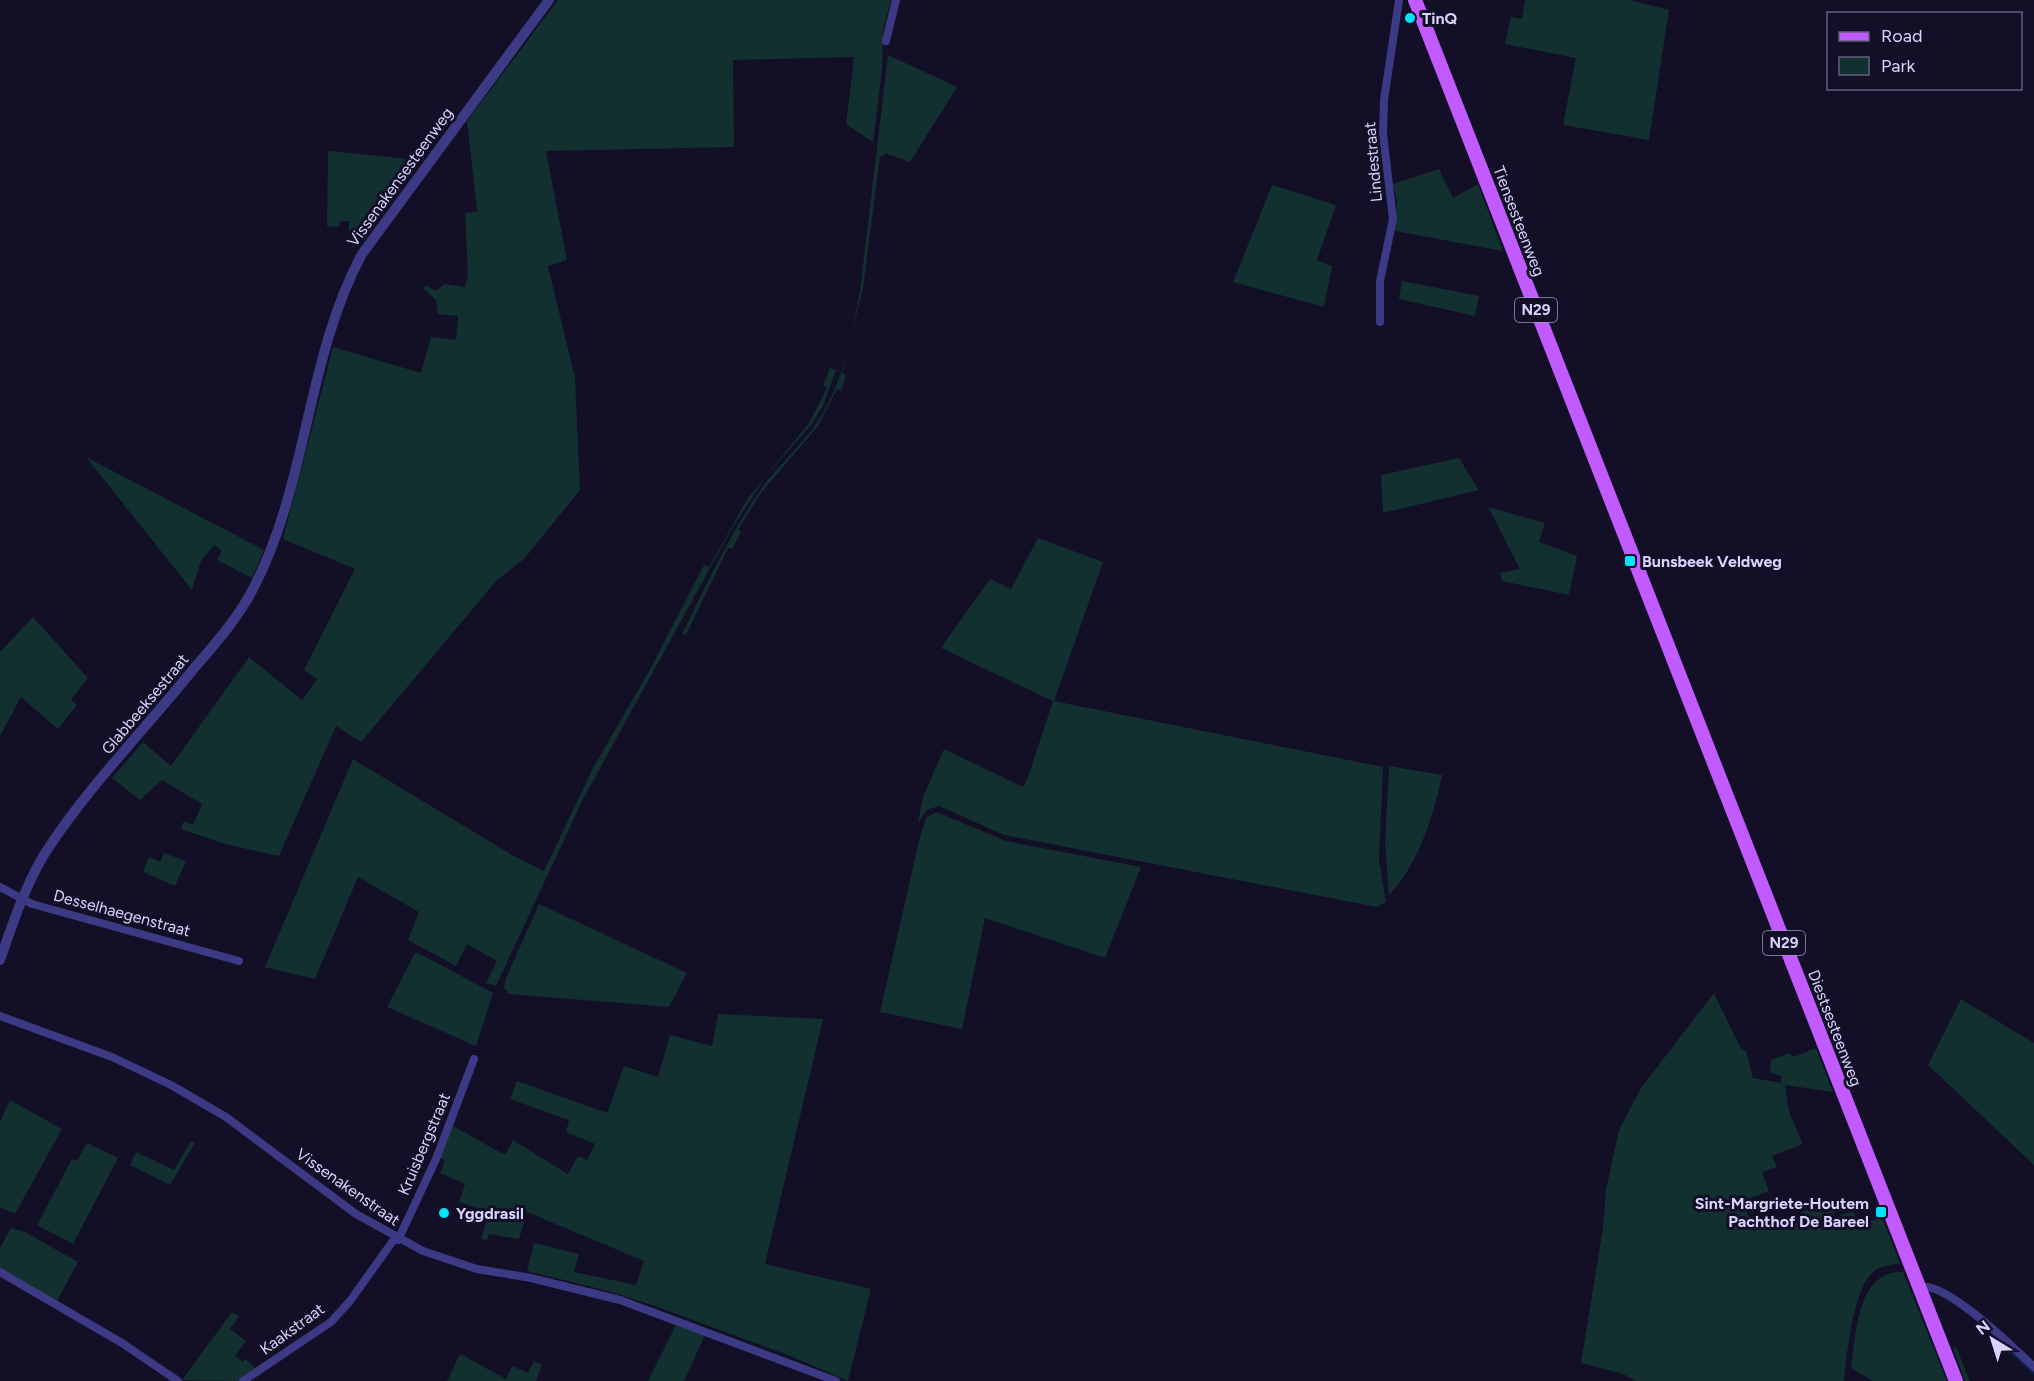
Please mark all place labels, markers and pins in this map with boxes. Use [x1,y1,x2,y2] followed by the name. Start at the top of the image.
[1422,9,1458,28] place label: TinQ
[1403,11,1417,25] marker: TinQ
[1642,552,1782,571] place label: Bunsbeek Veldweg
[1623,554,1637,568] marker: Bunsbeek Veldweg
[1695,1194,1869,1231] place label: Sint-Margriete-Houtem Pachthof De Bareel
[456,1204,524,1223] place label: Yggdrasil
[1874,1205,1888,1219] marker: Sint-Margriete-Houtem Pachthof De Bareel
[437,1206,451,1220] marker: Yggdrasil

